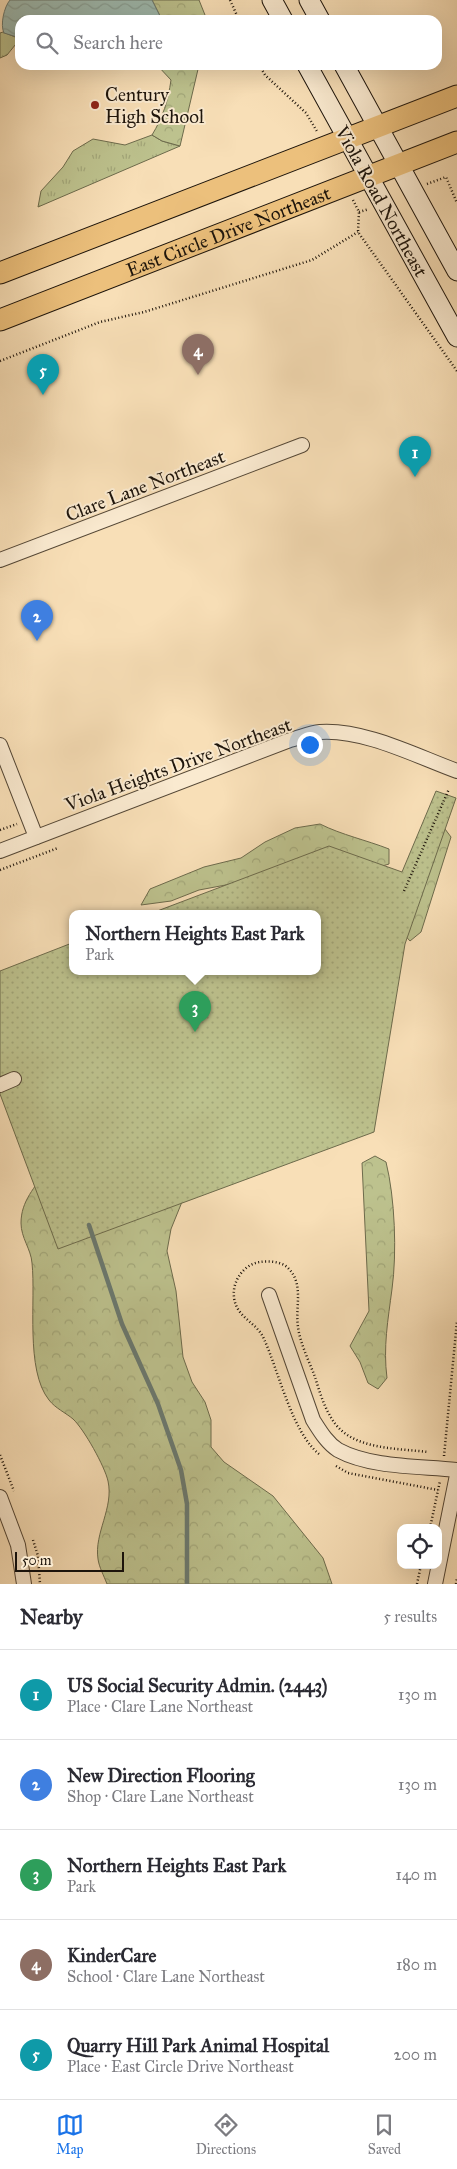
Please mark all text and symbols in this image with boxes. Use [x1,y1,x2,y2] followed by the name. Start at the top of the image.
[15,15,442,70] search box
[33,29,61,57] icon: search
[73,31,163,54] text: Search here
[105,83,205,129] place label: Century High School
[89,99,101,111] marker: Century High School
[330,121,433,281] street label: Viola Road Northeast
[123,181,334,282] street label: East Circle Drive Northeast
[182,334,214,375] pin: 4
[27,354,59,395] pin: 5
[399,436,431,477] pin: 1
[62,444,228,526] street label: Clare Lane Northeast
[21,600,53,641] pin: 2
[61,713,295,817] street label: Viola Heights Drive Northeast
[297,732,323,758] your location
[69,910,321,975] popup
[85,922,305,945] text: Northern Heights East Park
[85,945,114,964] text: Park
[179,991,211,1032] pin: 3
[397,1524,442,1569] map controls
[397,1524,442,1569] button: locate
[15,1549,124,1572] scale bar
[22,1552,51,1569] text: 50 m
[20,1604,83,1630] text: Nearby
[383,1607,437,1626] text: 5 results
[67,1674,328,1697] text: US Social Security Admin. (2443)
[33,1685,39,1704] text: 1
[398,1685,437,1704] text: 130 m
[67,1697,253,1716] text: Place · Clare Lane Northeast
[67,1764,255,1787] text: New Direction Flooring
[32,1775,40,1794] text: 2
[398,1775,437,1794] text: 130 m
[67,1787,254,1806] text: Shop · Clare Lane Northeast
[67,1854,286,1877] text: Northern Heights East Park
[33,1865,39,1884] text: 3
[396,1865,437,1884] text: 140 m
[67,1877,96,1896] text: Park
[67,1944,156,1967] text: KinderCare
[32,1955,40,1974] text: 4
[396,1955,437,1974] text: 180 m
[67,1967,265,1986] text: School · Clare Lane Northeast
[67,2034,329,2057] text: Quarry Hill Park Animal Hospital
[32,2045,40,2064] text: 5
[394,2045,437,2064] text: 200 m
[67,2057,294,2076] text: Place · East Circle Drive Northeast
[56,2111,84,2158] tab: Map
[196,2111,256,2158] tab: Directions
[368,2111,401,2158] tab: Saved

